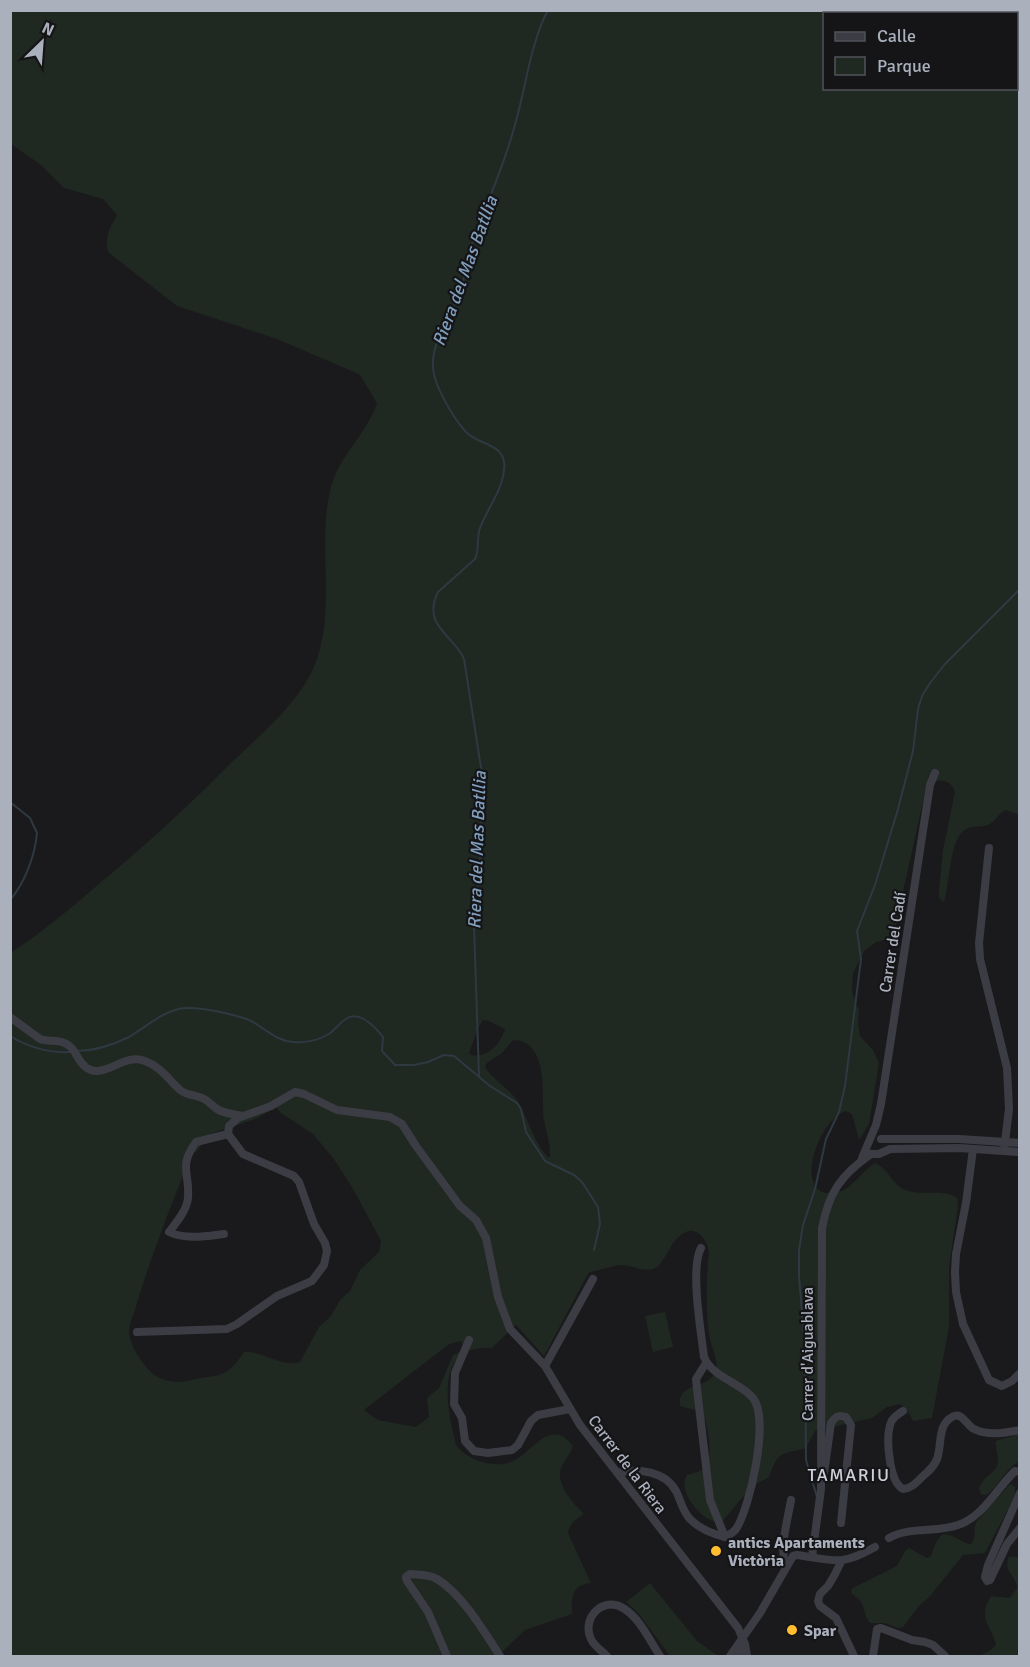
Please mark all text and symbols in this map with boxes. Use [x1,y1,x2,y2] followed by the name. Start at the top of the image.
[12,12,72,72] north arrow
[823,12,1018,90] legend
[39,18,57,41] text: N
[877,25,916,47] text: Calle
[877,55,931,77] text: Parque
[428,192,503,349] water label: Riera del Mas Batllia
[463,770,491,929] water label: Riera del Mas Batllia
[875,890,911,994] street label: Carrer del Cadí
[798,1287,818,1421] street label: Carrer d'Aiguablava
[583,1411,671,1518] street label: Carrer de la Riera
[808,1464,890,1486] district label: TAMARIU
[728,1533,865,1571] place label: antics Apartaments Victòria
[709,1544,723,1558] marker: antics Apartaments Victòria
[804,1621,837,1641] place label: Spar
[785,1623,799,1637] marker: Spar

